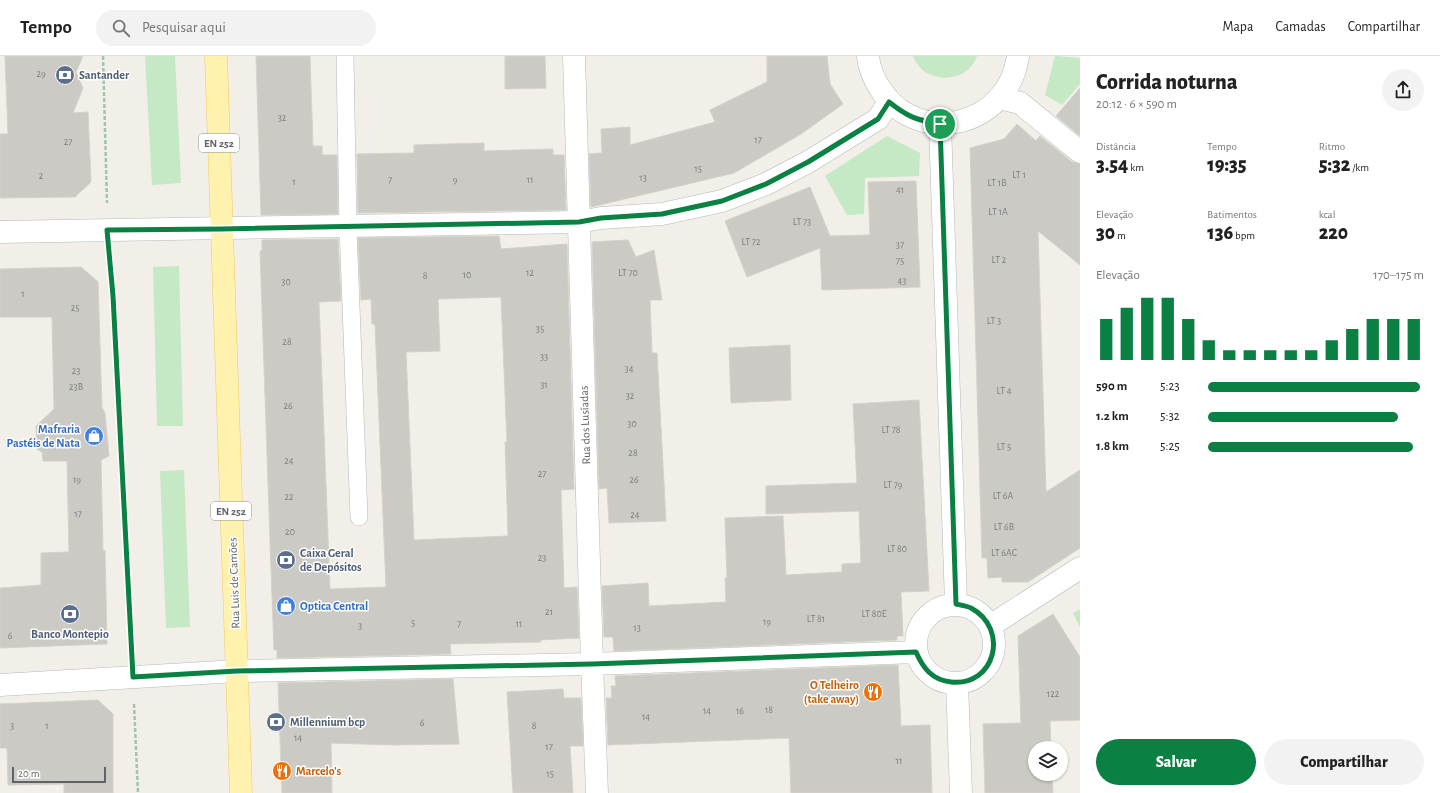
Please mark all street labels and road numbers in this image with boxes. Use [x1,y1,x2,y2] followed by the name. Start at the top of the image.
[199,134,239,152] road number: EN 252
[578,385,592,465] street label: Rua dos Lusíadas
[211,502,251,520] road number: EN 252
[226,537,242,629] street label: Rua Luis de Camões

